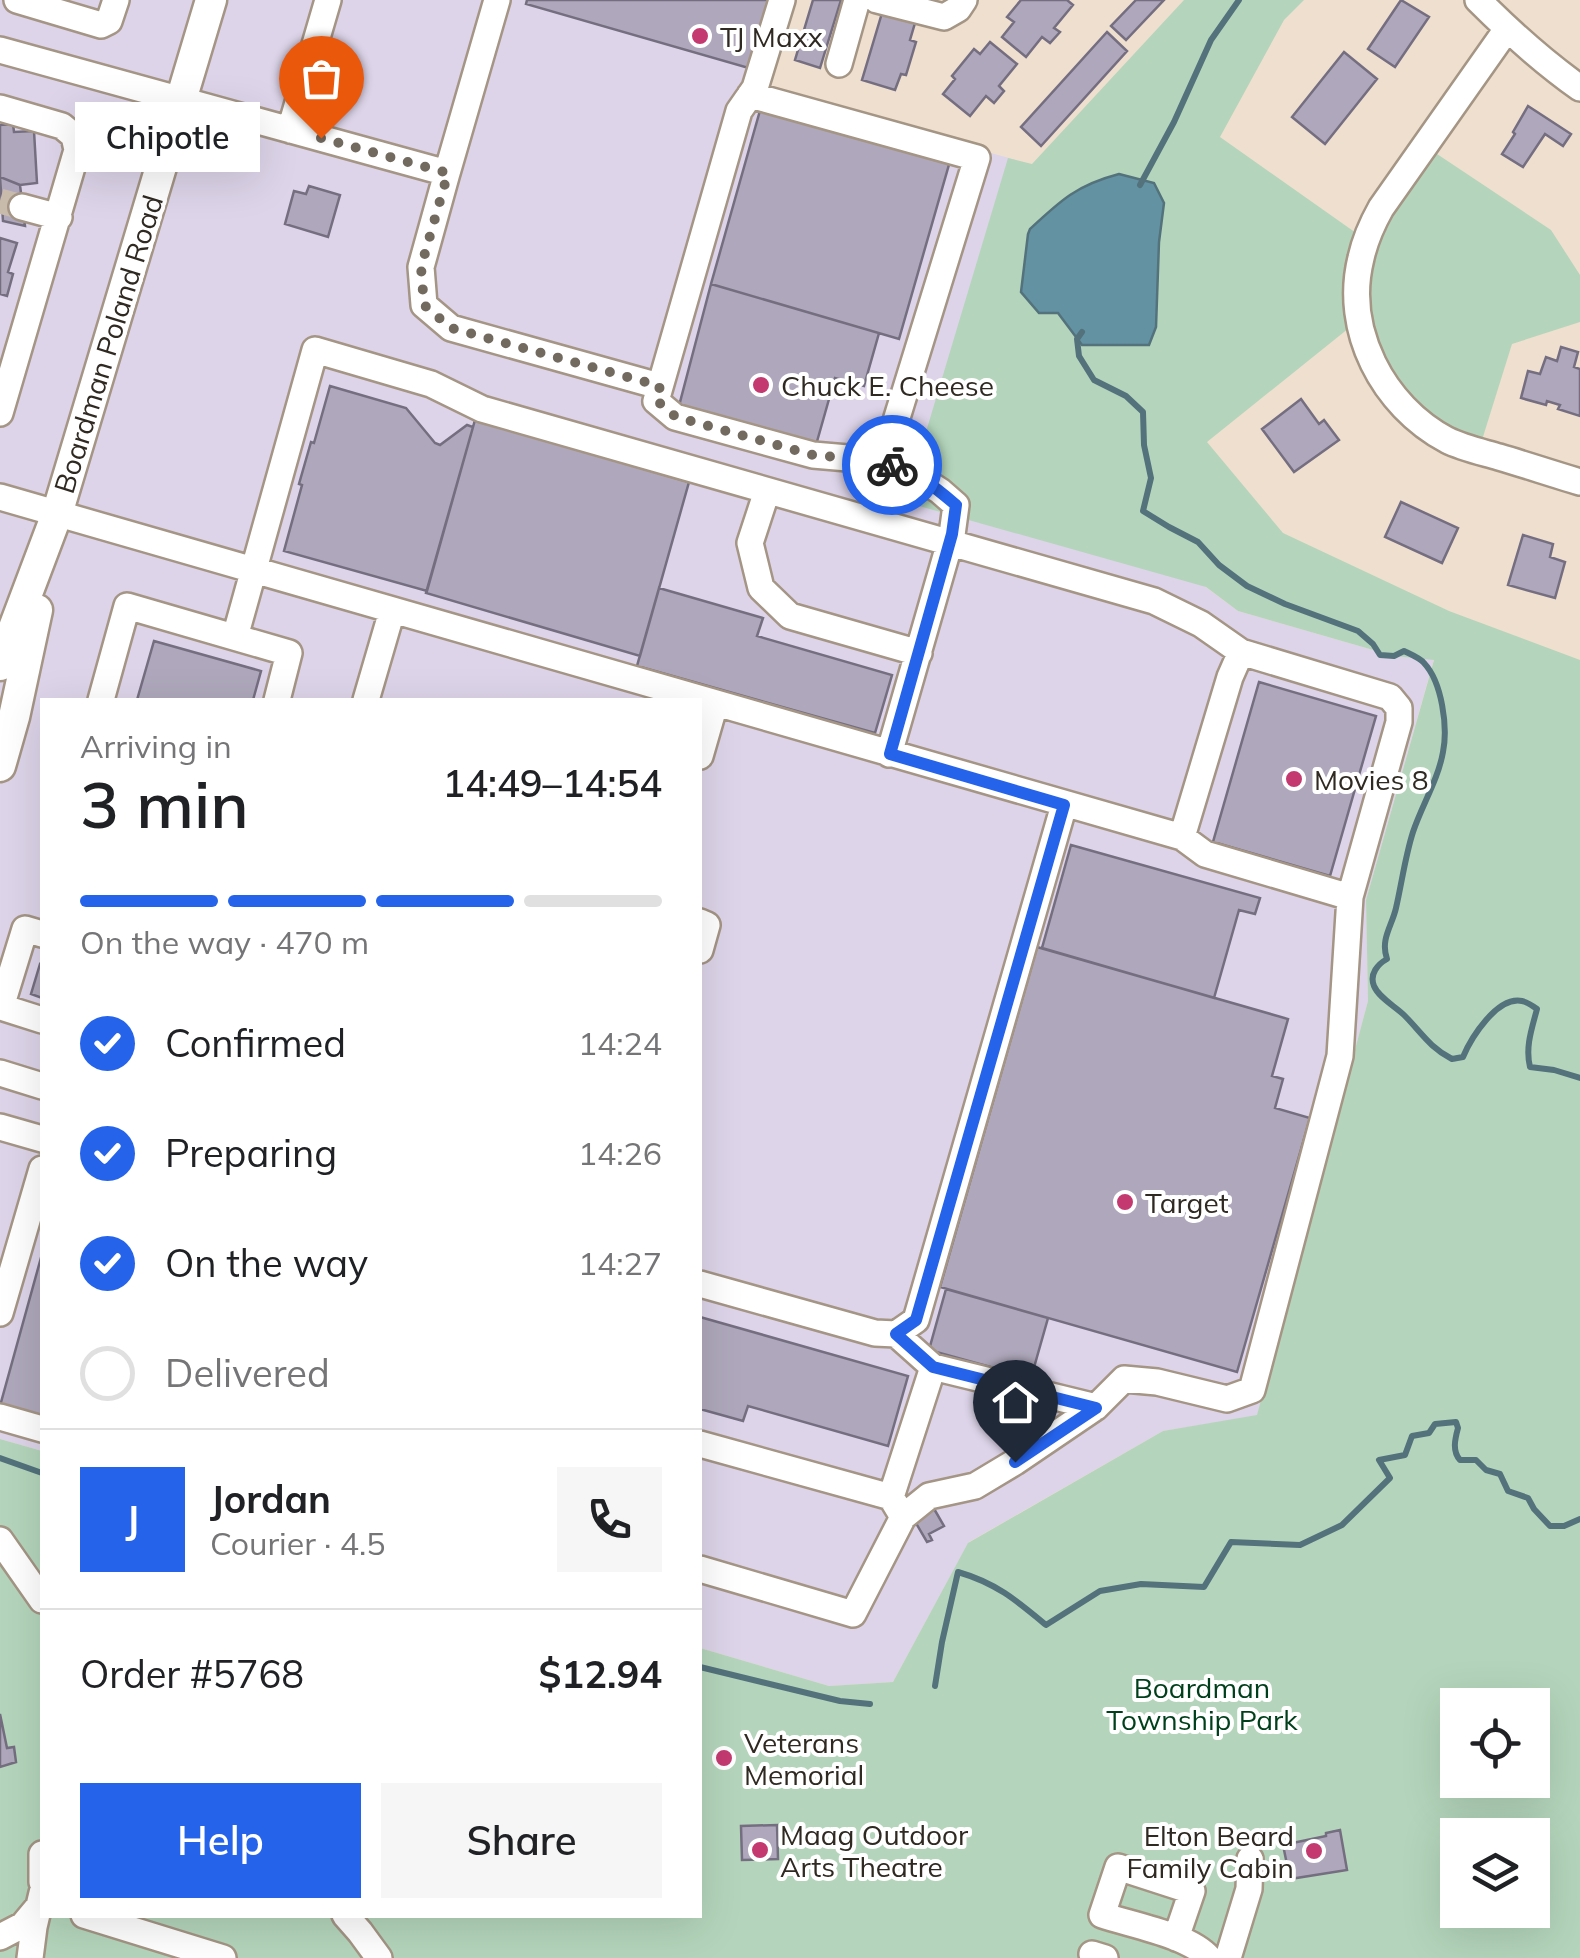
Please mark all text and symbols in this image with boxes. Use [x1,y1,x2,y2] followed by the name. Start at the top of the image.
[720,19,823,54] place label: TJ Maxx
[689,25,711,47] marker: TJ Maxx
[279,36,364,139] pin
[294,51,349,106] icon: bag
[76,103,261,173] callout: Chipotle
[106,117,229,157] text: Chipotle
[46,191,170,497] street label: Boardman Poland Road
[781,368,994,403] place label: Chuck E. Cheese
[750,374,772,396] marker: Chuck E. Cheese
[842,415,942,515] courier
[865,438,920,493] icon: bike
[80,726,232,766] text: Arriving in
[442,759,662,807] text: 14:49–14:54
[1314,762,1429,797] place label: Movies 8
[80,763,249,844] text: 3 min
[1283,768,1305,790] marker: Movies 8
[80,922,369,962] text: On the way · 470 m
[80,1016,135,1071] icon: check
[165,1019,346,1067] text: Confirmed
[578,1023,662,1063] text: 14:24
[80,1126,135,1181] icon: check
[165,1129,337,1177] text: Preparing
[578,1133,662,1173] text: 14:26
[1145,1185,1229,1220] place label: Target
[1114,1191,1136,1213] marker: Target
[80,1236,135,1291] icon: check
[165,1239,368,1287] text: On the way
[578,1243,662,1283] text: 14:27
[165,1349,330,1397] text: Delivered
[973,1360,1058,1463] pin
[988,1375,1043,1430] icon: home
[557,1467,662,1572] button: phone
[210,1475,331,1523] text: Jordan
[126,1495,139,1543] text: J
[210,1523,386,1563] text: Courier · 4.5
[80,1650,304,1698] text: Order #5768
[539,1650,662,1698] text: $12.94
[1106,1670,1298,1737] park label: Boardman Township Park
[1440,1688,1550,1928] map controls
[1440,1688,1550,1798] button: locate
[744,1725,864,1792] place label: Veterans Memorial
[713,1747,735,1769] marker: Veterans Memorial
[80,1783,361,1898] button: Help
[381,1783,662,1898] button: Share
[780,1817,969,1884] place label: Maag Outdoor Arts Theatre
[1127,1818,1294,1885] place label: Elton Beard Family Cabin
[1440,1818,1550,1928] button: layers
[749,1839,771,1861] marker: Maag Outdoor Arts Theatre
[1303,1840,1325,1862] marker: Elton Beard Family Cabin

